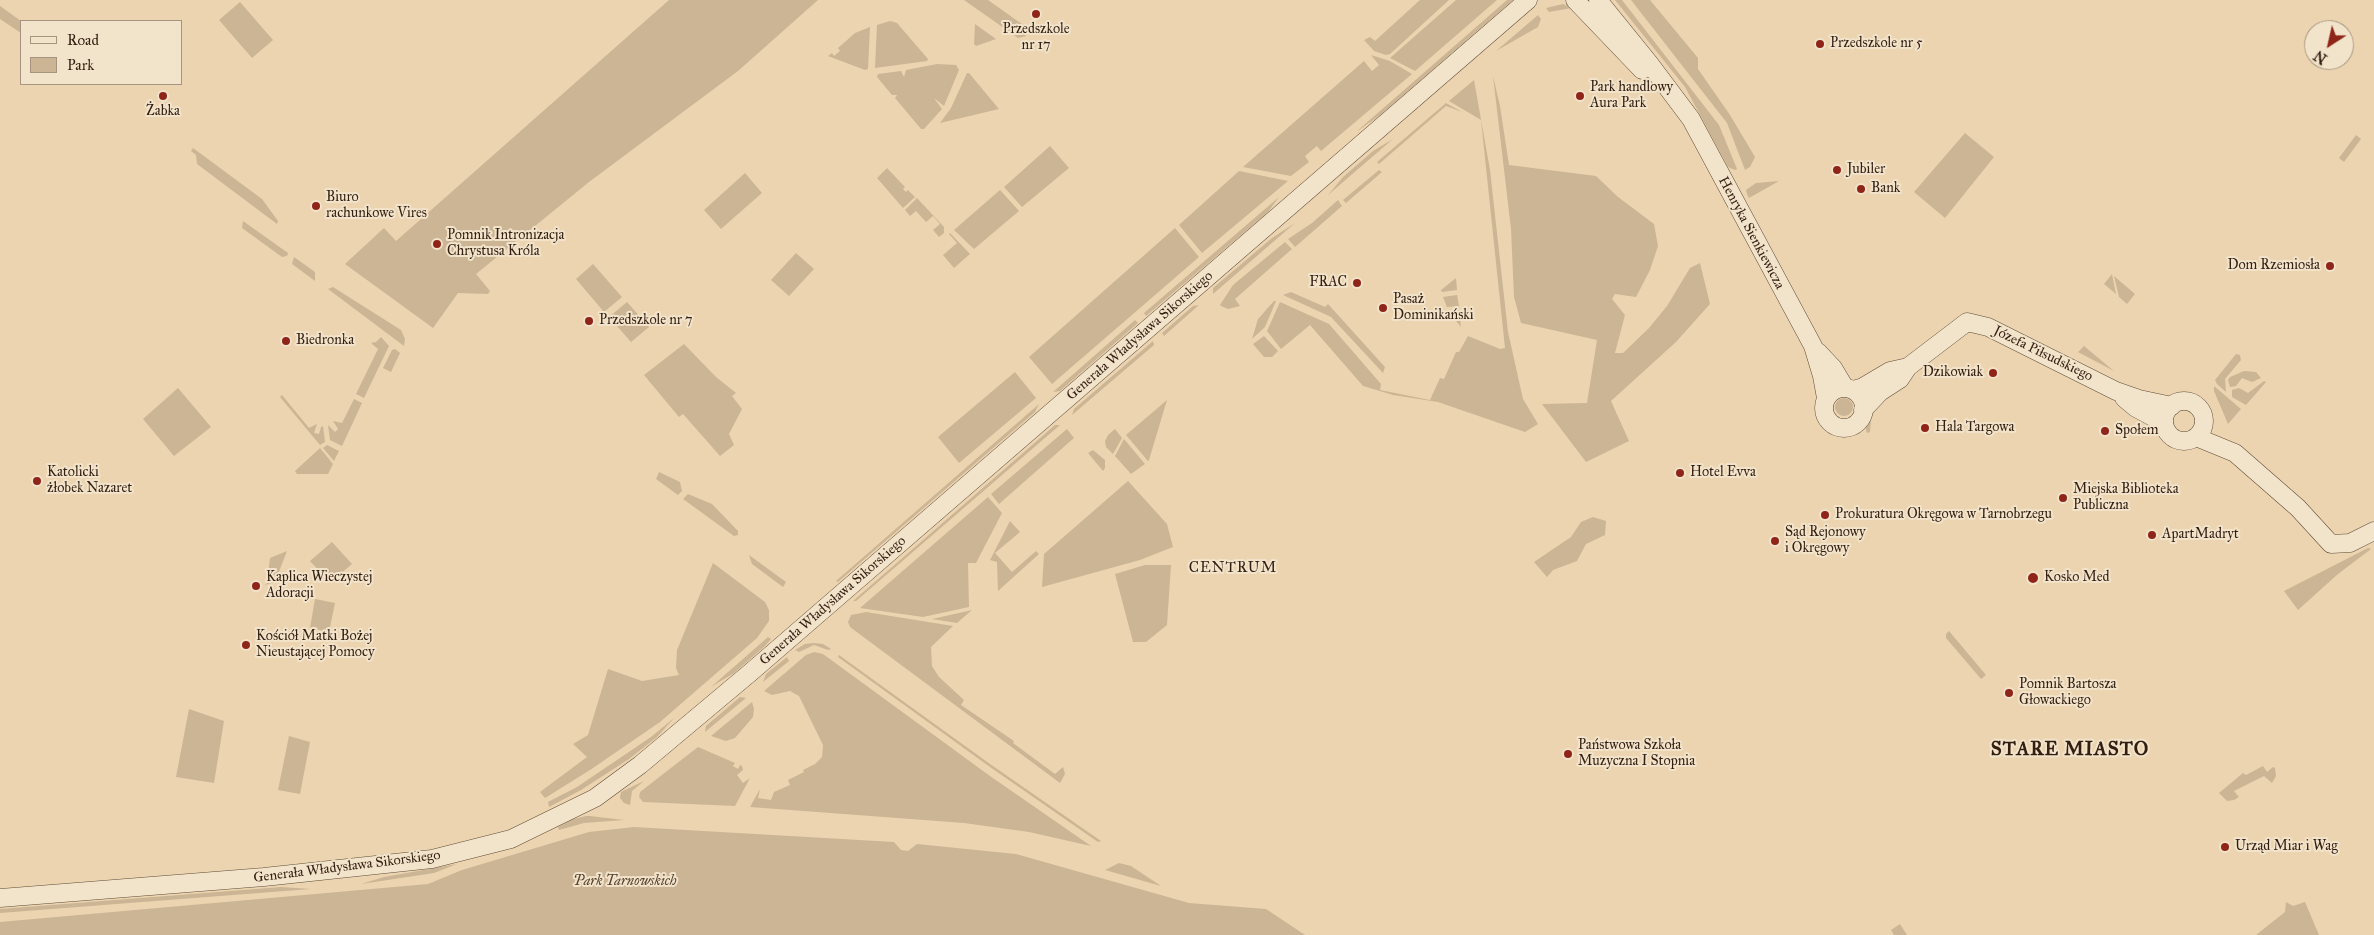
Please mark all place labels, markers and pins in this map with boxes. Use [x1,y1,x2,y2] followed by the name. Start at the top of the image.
[1030,8,1042,20] marker: Przedszkole nr 17
[1002,22,1070,54] place label: Przedszkole nr 17
[1830,36,1922,52] place label: Przedszkole nr 5
[1814,38,1826,50] marker: Przedszkole nr 5
[1590,80,1673,112] place label: Park handlowy Aura Park
[157,90,169,102] marker: Żabka
[1574,90,1586,102] marker: Park handlowy Aura Park
[146,104,180,120] place label: Żabka
[1847,162,1885,178] place label: Jubiler
[1831,164,1843,176] marker: Jubiler
[1871,181,1900,197] place label: Bank
[1855,183,1867,195] marker: Bank
[326,190,427,222] place label: Biuro rachunkowe Vires
[310,200,322,212] marker: Biuro rachunkowe Vires
[447,228,564,260] place label: Pomnik Intronizacja Chrystusa Króla
[431,238,443,250] marker: Pomnik Intronizacja Chrystusa Króla
[2227,258,2320,274] place label: Dom Rzemiosła
[2324,260,2336,272] marker: Dom Rzemiosła
[1309,275,1347,291] place label: FRAC
[1351,277,1363,289] marker: FRAC
[1393,292,1474,324] place label: Pasaż Dominikański
[1377,302,1389,314] marker: Pasaż Dominikański
[599,313,692,329] place label: Przedszkole nr 7
[583,315,595,327] marker: Przedszkole nr 7
[296,333,354,349] place label: Biedronka
[280,335,292,347] marker: Biedronka
[1923,365,1983,381] place label: Dzikowiak
[1987,367,1999,379] marker: Dzikowiak
[1935,420,2014,436] place label: Hala Targowa
[1919,422,1931,434] marker: Hala Targowa
[2115,423,2158,439] place label: Społem
[2099,425,2111,437] marker: Społem
[47,465,132,498] place label: Katolicki żłobek Nazaret
[1690,465,1756,481] place label: Hotel Evva
[1674,467,1686,479] marker: Hotel Evva
[31,475,43,487] marker: Katolicki żłobek Nazaret
[2073,482,2179,514] place label: Miejska Biblioteka Publiczna
[2057,492,2069,504] marker: Miejska Biblioteka Publiczna
[1835,507,2052,523] place label: Prokuratura Okręgowa w Tarnobrzegu
[1819,509,1831,521] marker: Prokuratura Okręgowa w Tarnobrzegu
[1785,525,1866,558] place label: Sąd Rejonowy i Okręgowy
[2162,527,2239,543] place label: ApartMadryt
[2146,529,2158,541] marker: ApartMadryt
[1769,535,1781,547] marker: Sąd Rejonowy i Okręgowy
[266,570,372,602] place label: Kaplica Wieczystej Adoracji
[2044,570,2110,586] place label: Kosko Med
[2026,571,2040,585] marker: Kosko Med
[250,580,262,592] marker: Kaplica Wieczystej Adoracji
[256,629,374,662] place label: Kościół Matki Bożej Nieustającej Pomocy
[240,639,252,651] marker: Kościół Matki Bożej Nieustającej Pomocy
[2019,677,2117,710] place label: Pomnik Bartosza Głowackiego
[2003,687,2015,699] marker: Pomnik Bartosza Głowackiego
[1578,738,1695,770] place label: Państwowa Szkoła Muzyczna I Stopnia
[1562,748,1574,760] marker: Państwowa Szkoła Muzyczna I Stopnia
[2235,839,2338,855] place label: Urząd Miar i Wag
[2219,841,2231,853] marker: Urząd Miar i Wag

